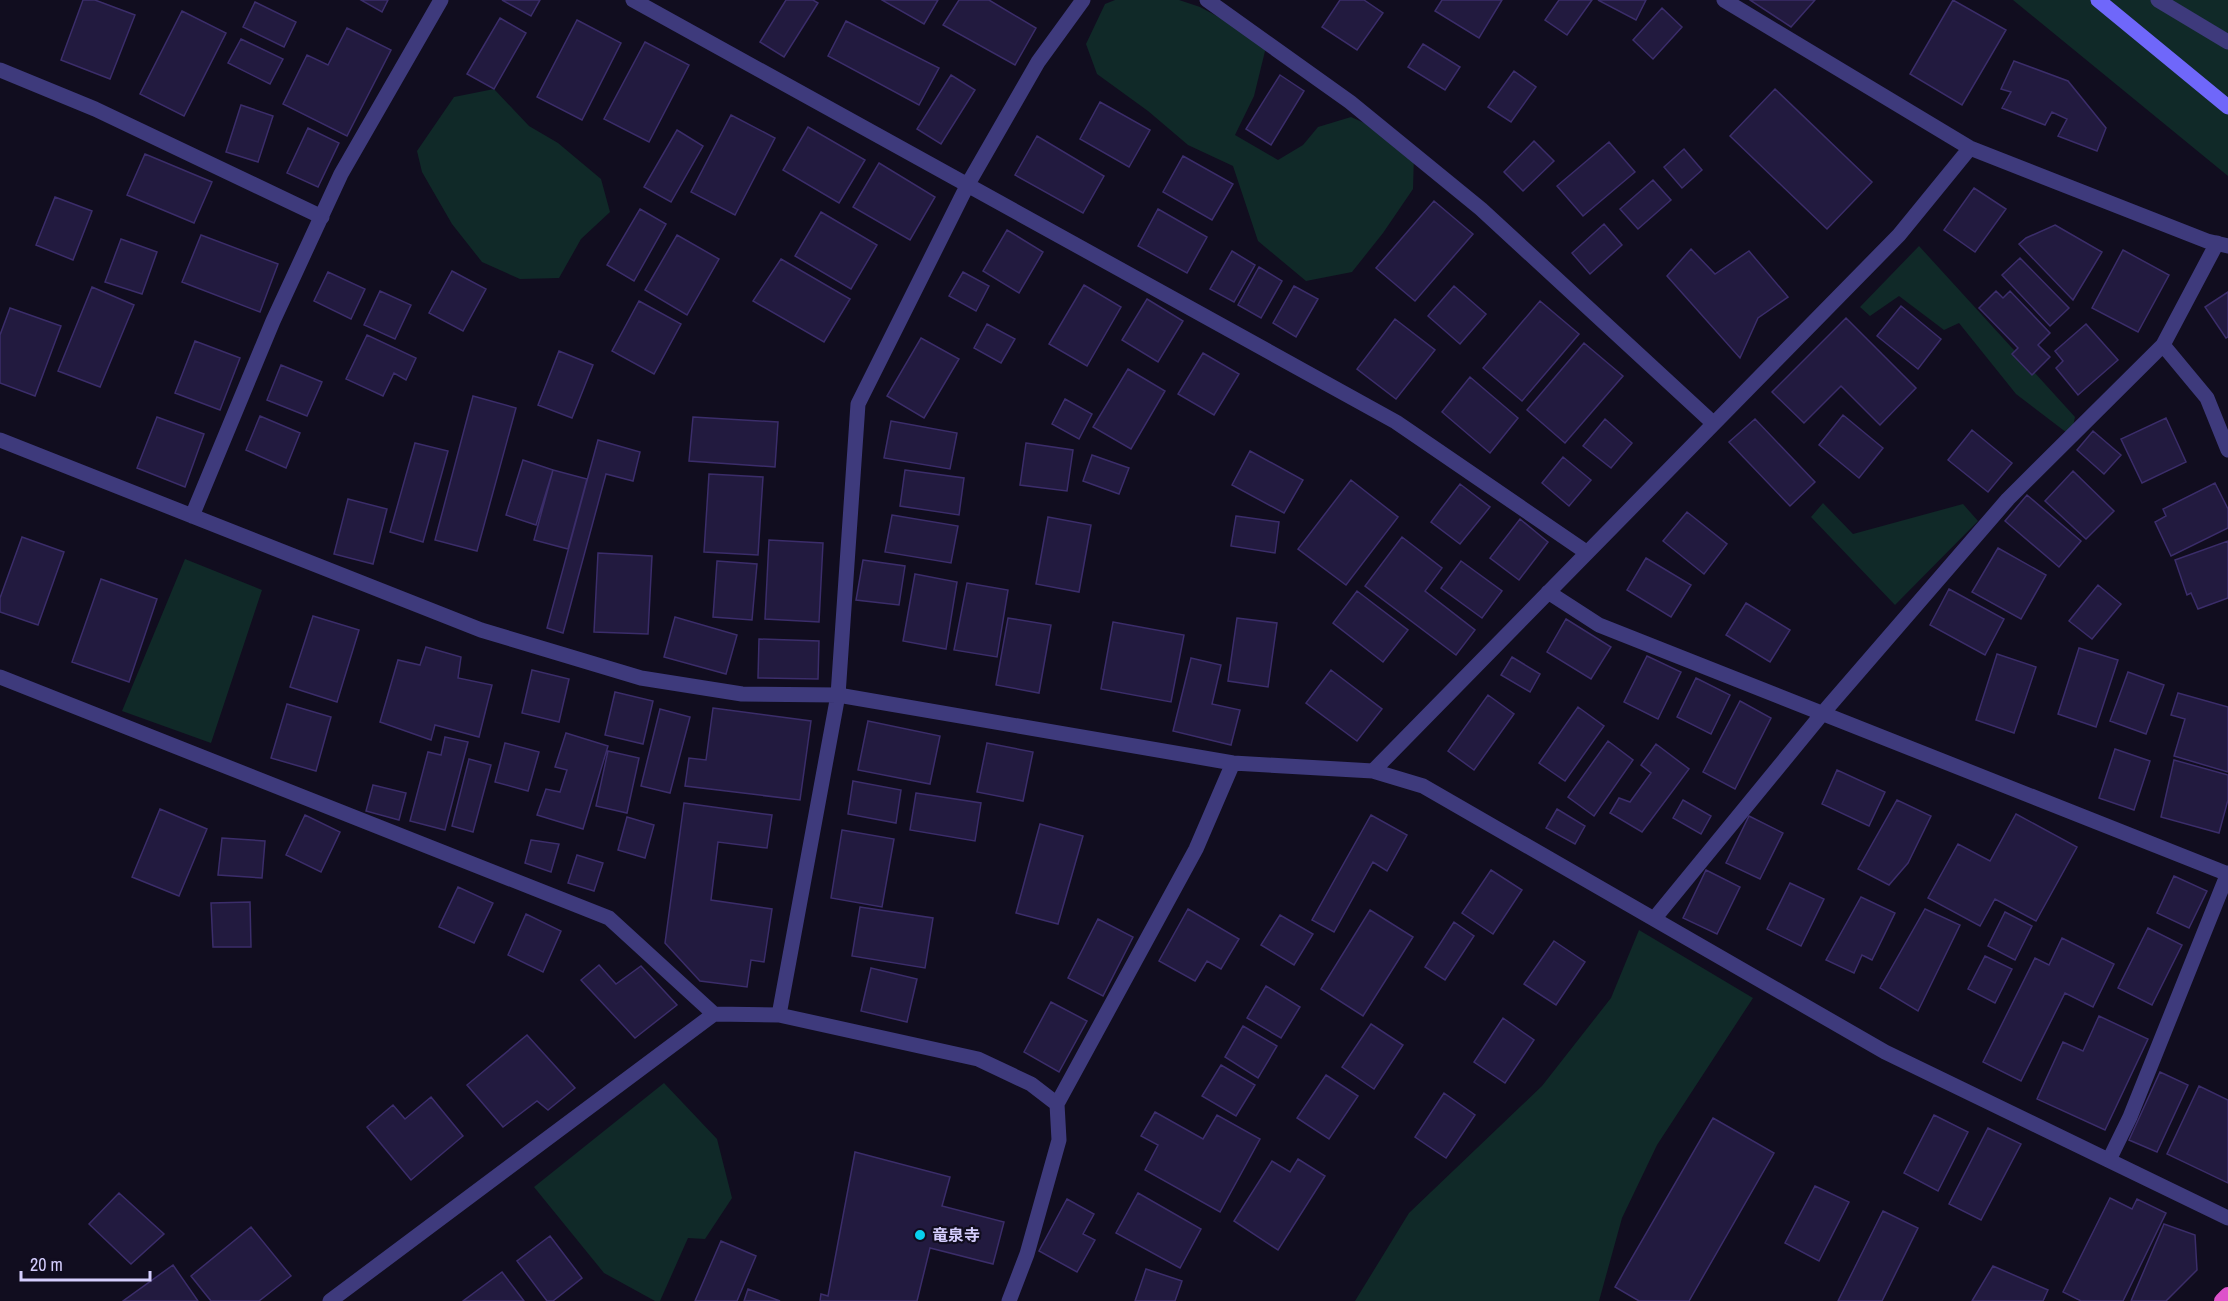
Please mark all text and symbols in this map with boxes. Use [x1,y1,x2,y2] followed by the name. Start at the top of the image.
[932,1224,980,1246] place label: 竜泉寺
[913,1228,927,1242] marker: 竜泉寺
[21,1244,150,1282] scale bar
[30,1252,63,1277] text: 20 m

